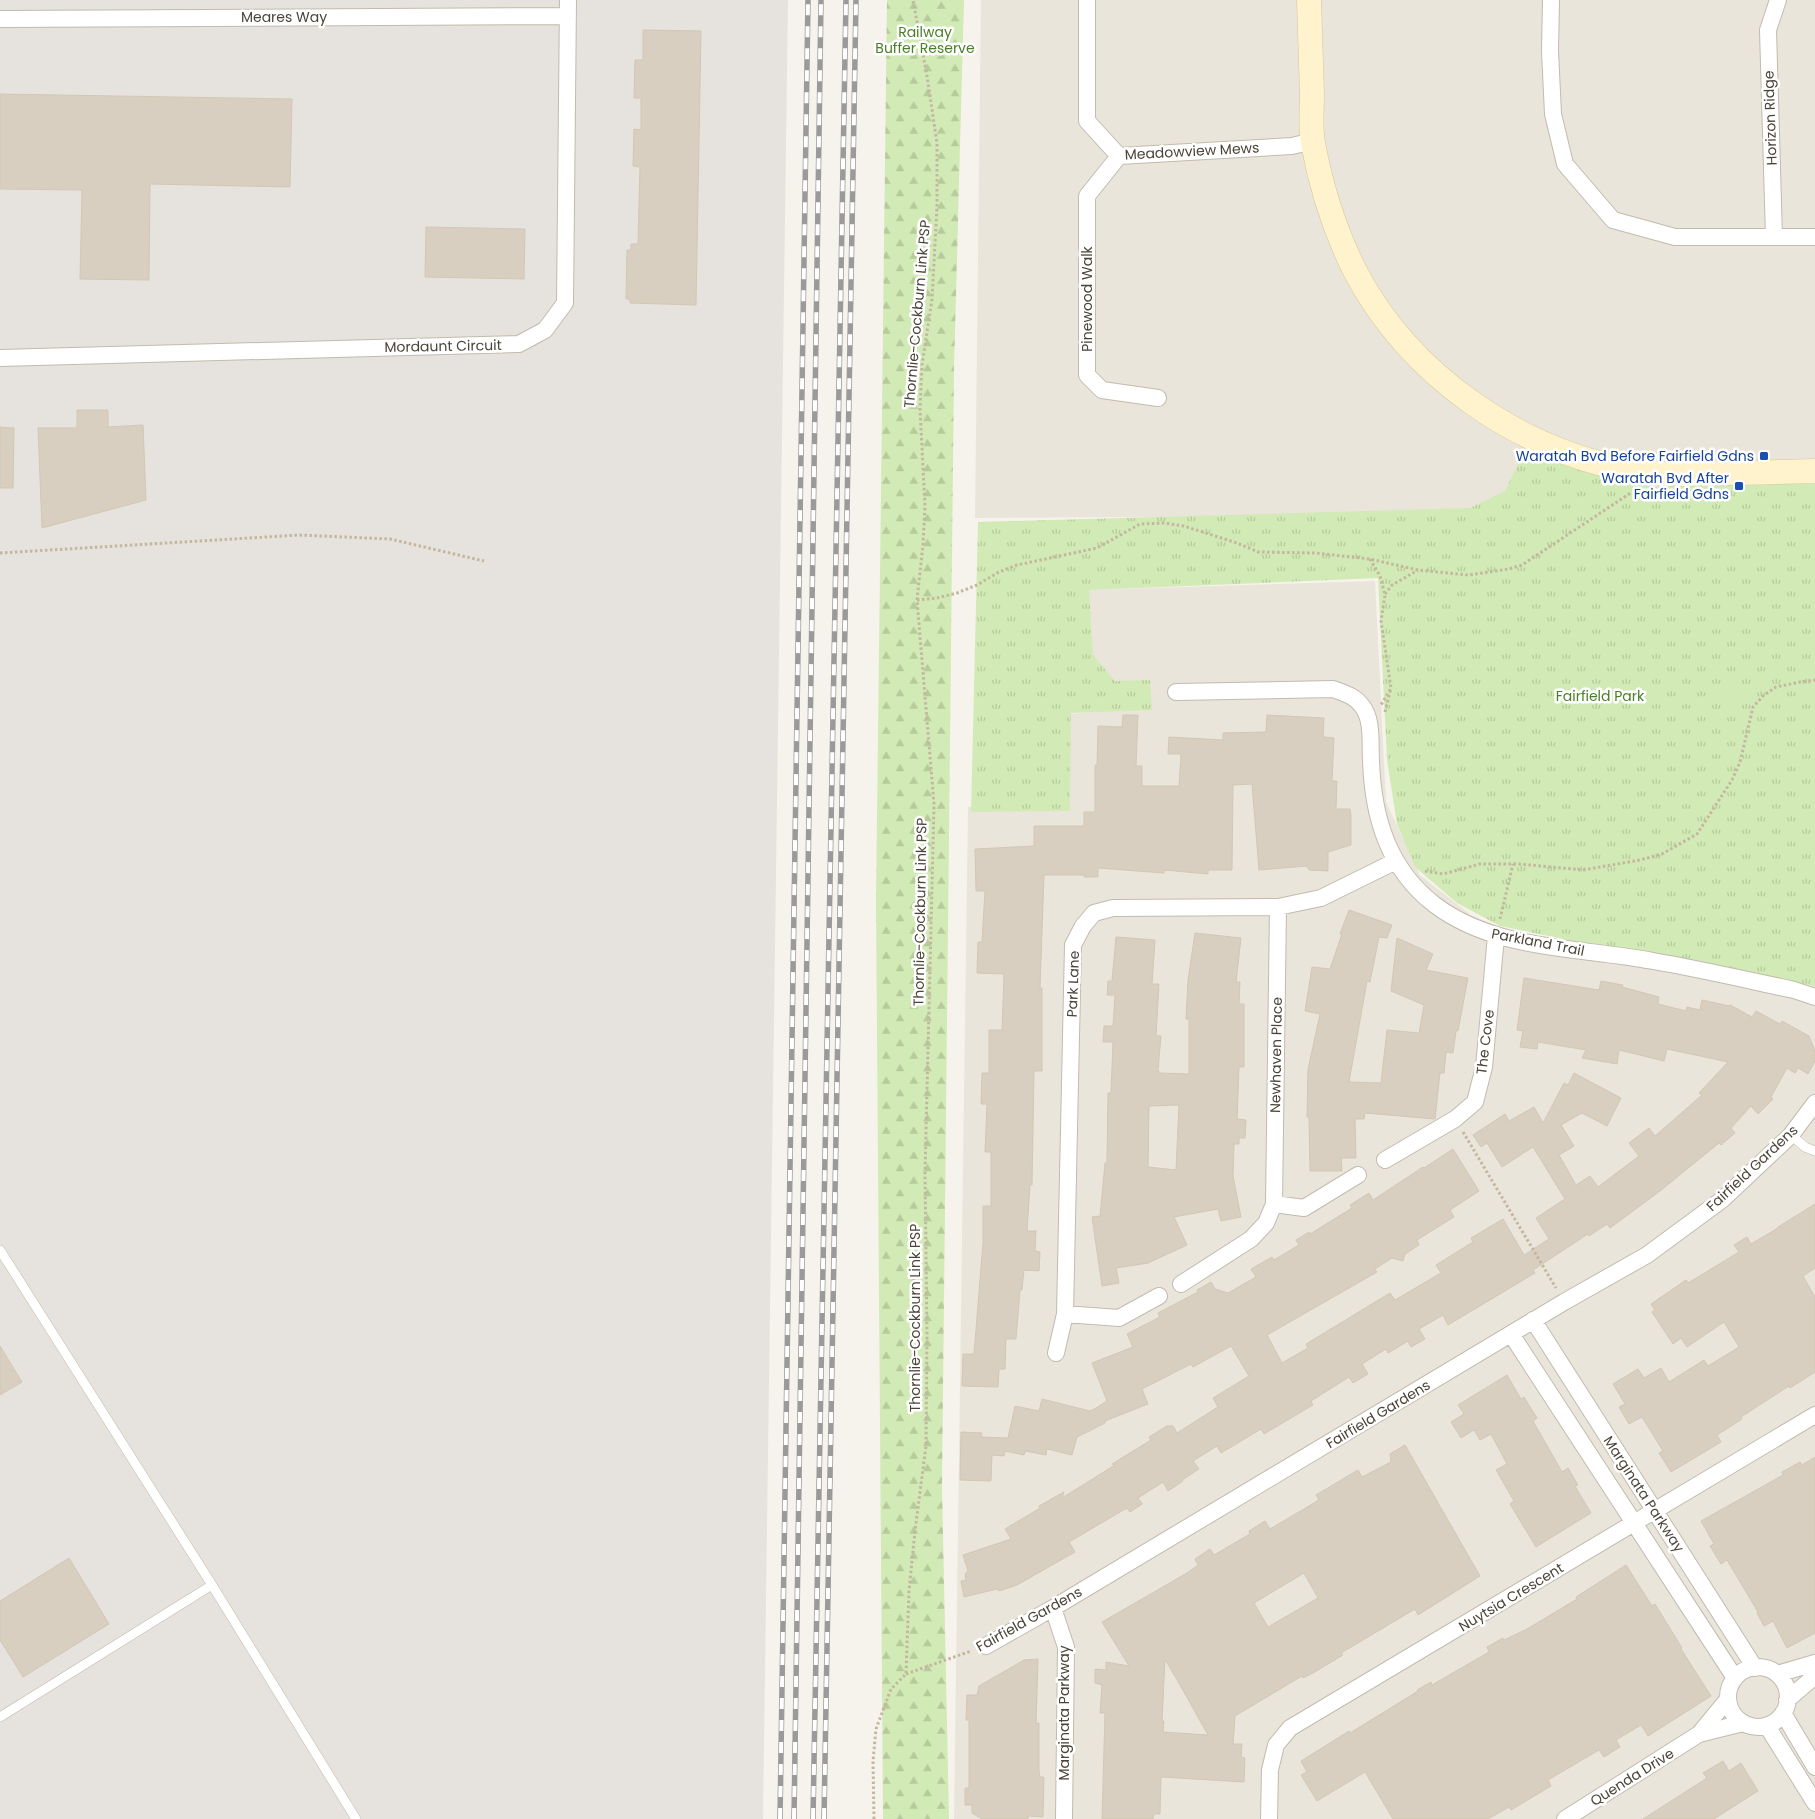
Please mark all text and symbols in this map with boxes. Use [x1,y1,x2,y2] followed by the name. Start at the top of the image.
[241,7,327,27] street label: Meares Way
[875,22,975,58] park label: Railway Buffer Reserve
[1758,70,1782,166] street label: Horizon Ridge
[1124,137,1260,165] street label: Meadowview Mews
[899,219,935,409] street label: Thornlie-Cockburn Link PSP
[1077,245,1097,352] street label: Pinewood Walk
[384,335,502,357] street label: Mordaunt Circuit
[1516,446,1754,466] place label: Waratah Bvd Before Fairfield Gdns
[1758,450,1770,462] marker: Waratah Bvd Before Fairfield Gdns
[1601,468,1729,504] place label: Waratah Bvd After Fairfield Gdns
[1733,480,1745,492] marker: Waratah Bvd After Fairfield Gdns
[1556,686,1645,706] park label: Fairfield Park
[908,818,932,1006] street label: Thornlie-Cockburn Link PSP
[1490,923,1586,961] street label: Parkland Trail
[1062,950,1084,1018] street label: Park Lane
[1265,997,1287,1113] street label: Newhaven Place
[1471,1008,1499,1076] street label: The Cove
[1702,1120,1802,1216] street label: Fairfield Gardens
[905,1224,925,1412] street label: Thornlie-Cockburn Link PSP
[1322,1375,1434,1453] street label: Fairfield Gardens
[1599,1432,1689,1556] street label: Marginata Parkway
[1455,1558,1567,1636] street label: Nuytsia Crescent
[972,1582,1086,1656] street label: Fairfield Gardens
[1054,1645,1074,1781] street label: Marginata Parkway
[1586,1743,1678,1811] street label: Quenda Drive

